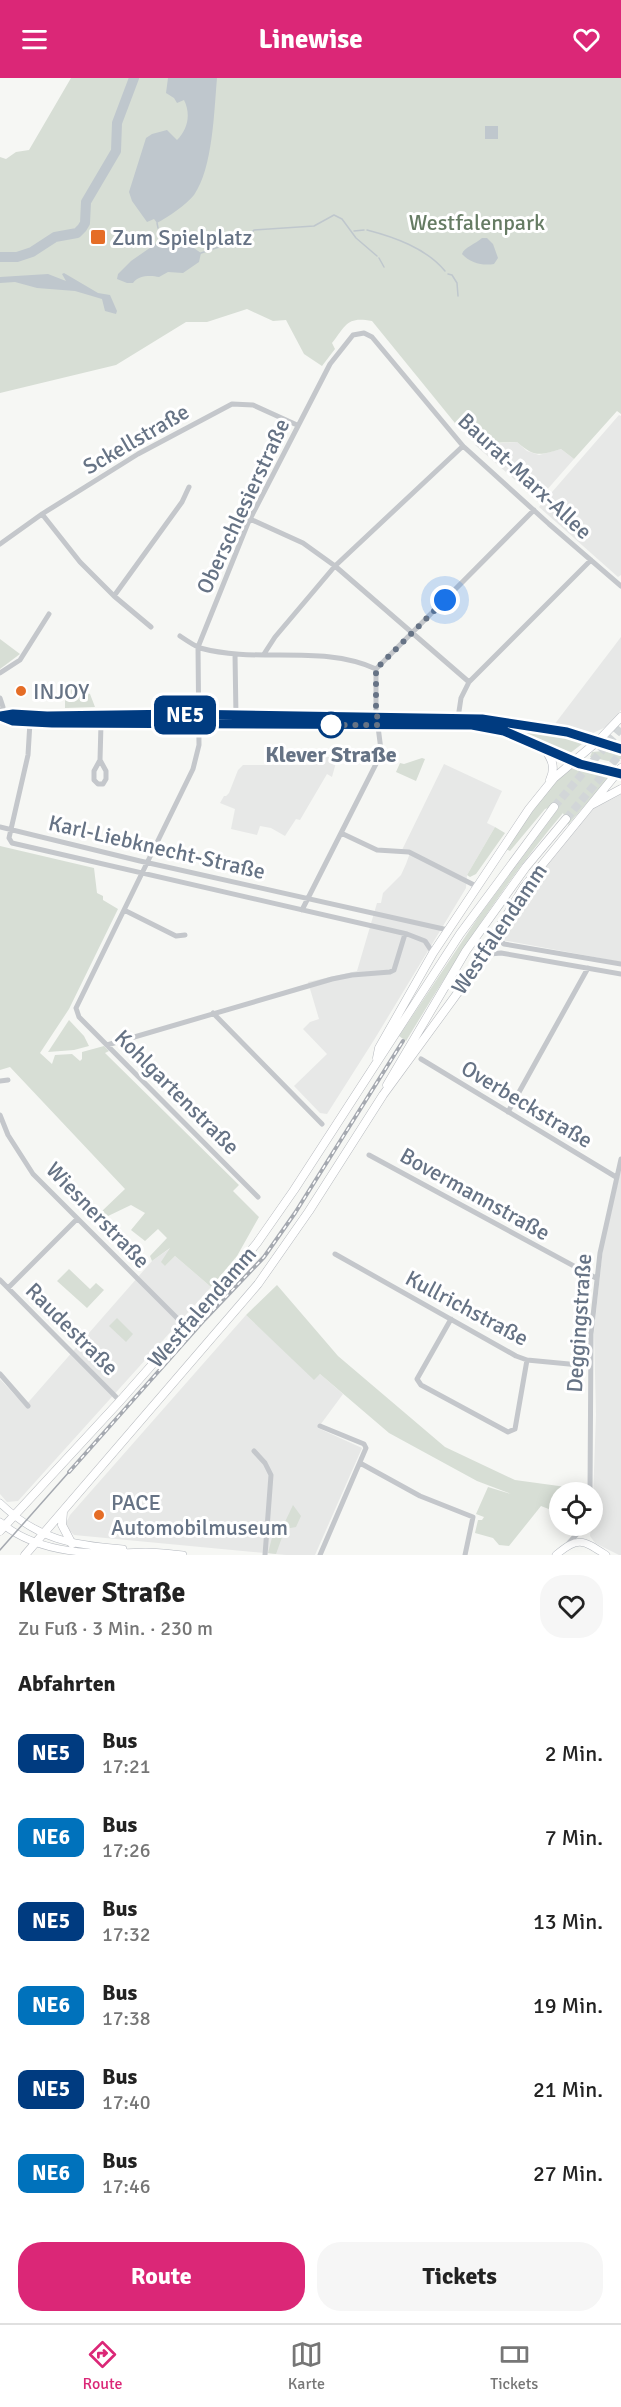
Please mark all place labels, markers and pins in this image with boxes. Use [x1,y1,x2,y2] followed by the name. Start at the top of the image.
[112,224,253,251] place label: Zum Spielplatz
[89,228,107,246] marker: Zum Spielplatz
[33,678,89,705] place label: INJOY
[14,684,28,698] marker: INJOY
[318,712,344,738] marker: Klever Straße
[265,741,397,768] place label: Klever Straße
[111,1489,288,1541] place label: PACE Automobilmuseum
[92,1508,106,1522] marker: PACE Automobilmuseum

